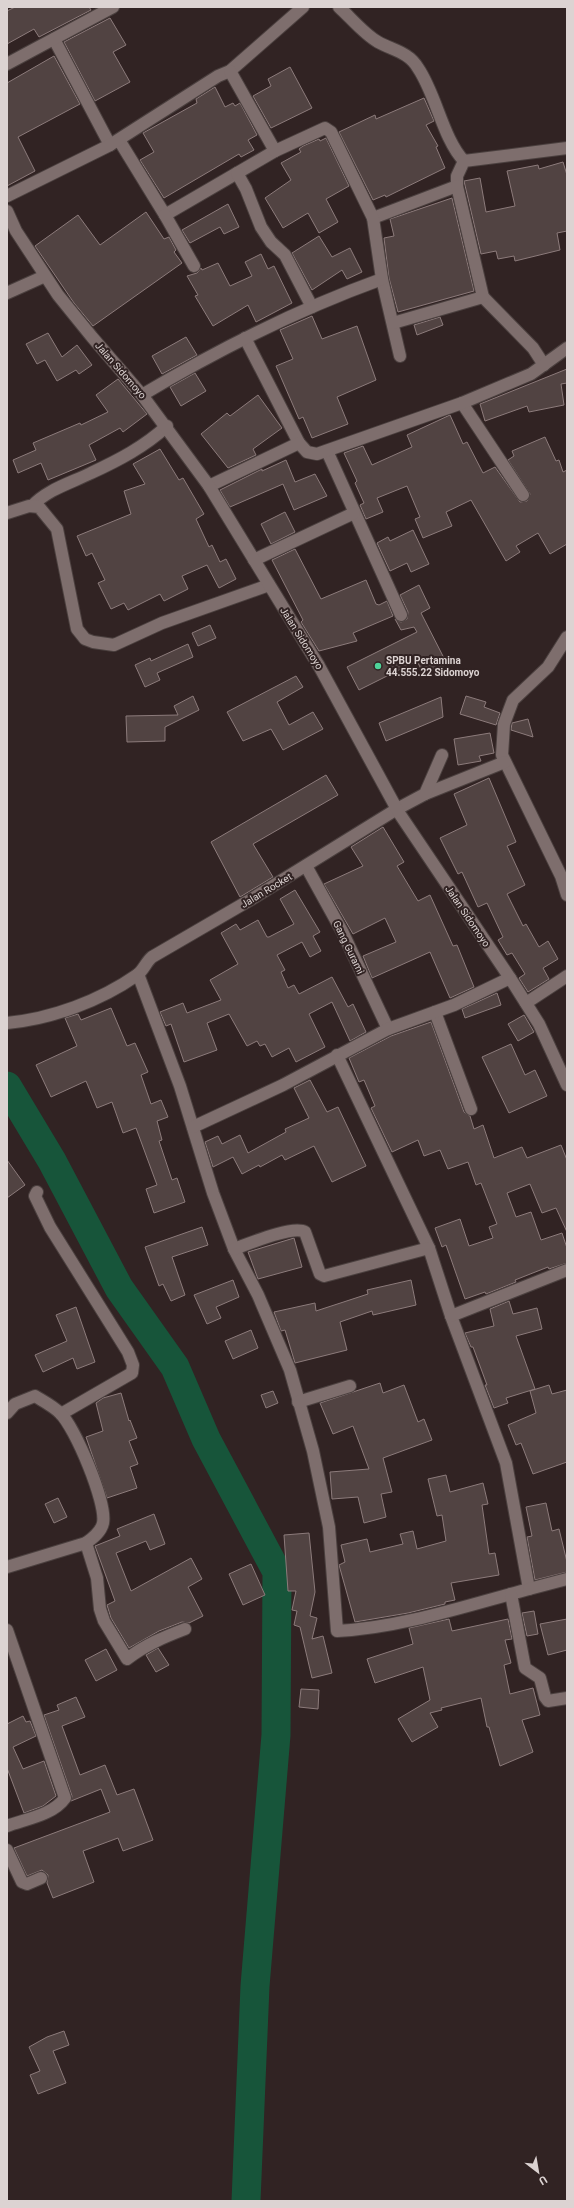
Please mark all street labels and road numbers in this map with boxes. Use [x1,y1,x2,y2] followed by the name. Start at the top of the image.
[93,340,148,401] street label: Jalan Sidomoyo
[278,605,325,672] street label: Jalan Sidomoyo
[239,871,294,910] street label: Jalan Rocket
[443,884,492,949] street label: Jalan Sidomoyo
[331,919,366,976] street label: Gang Gurami

